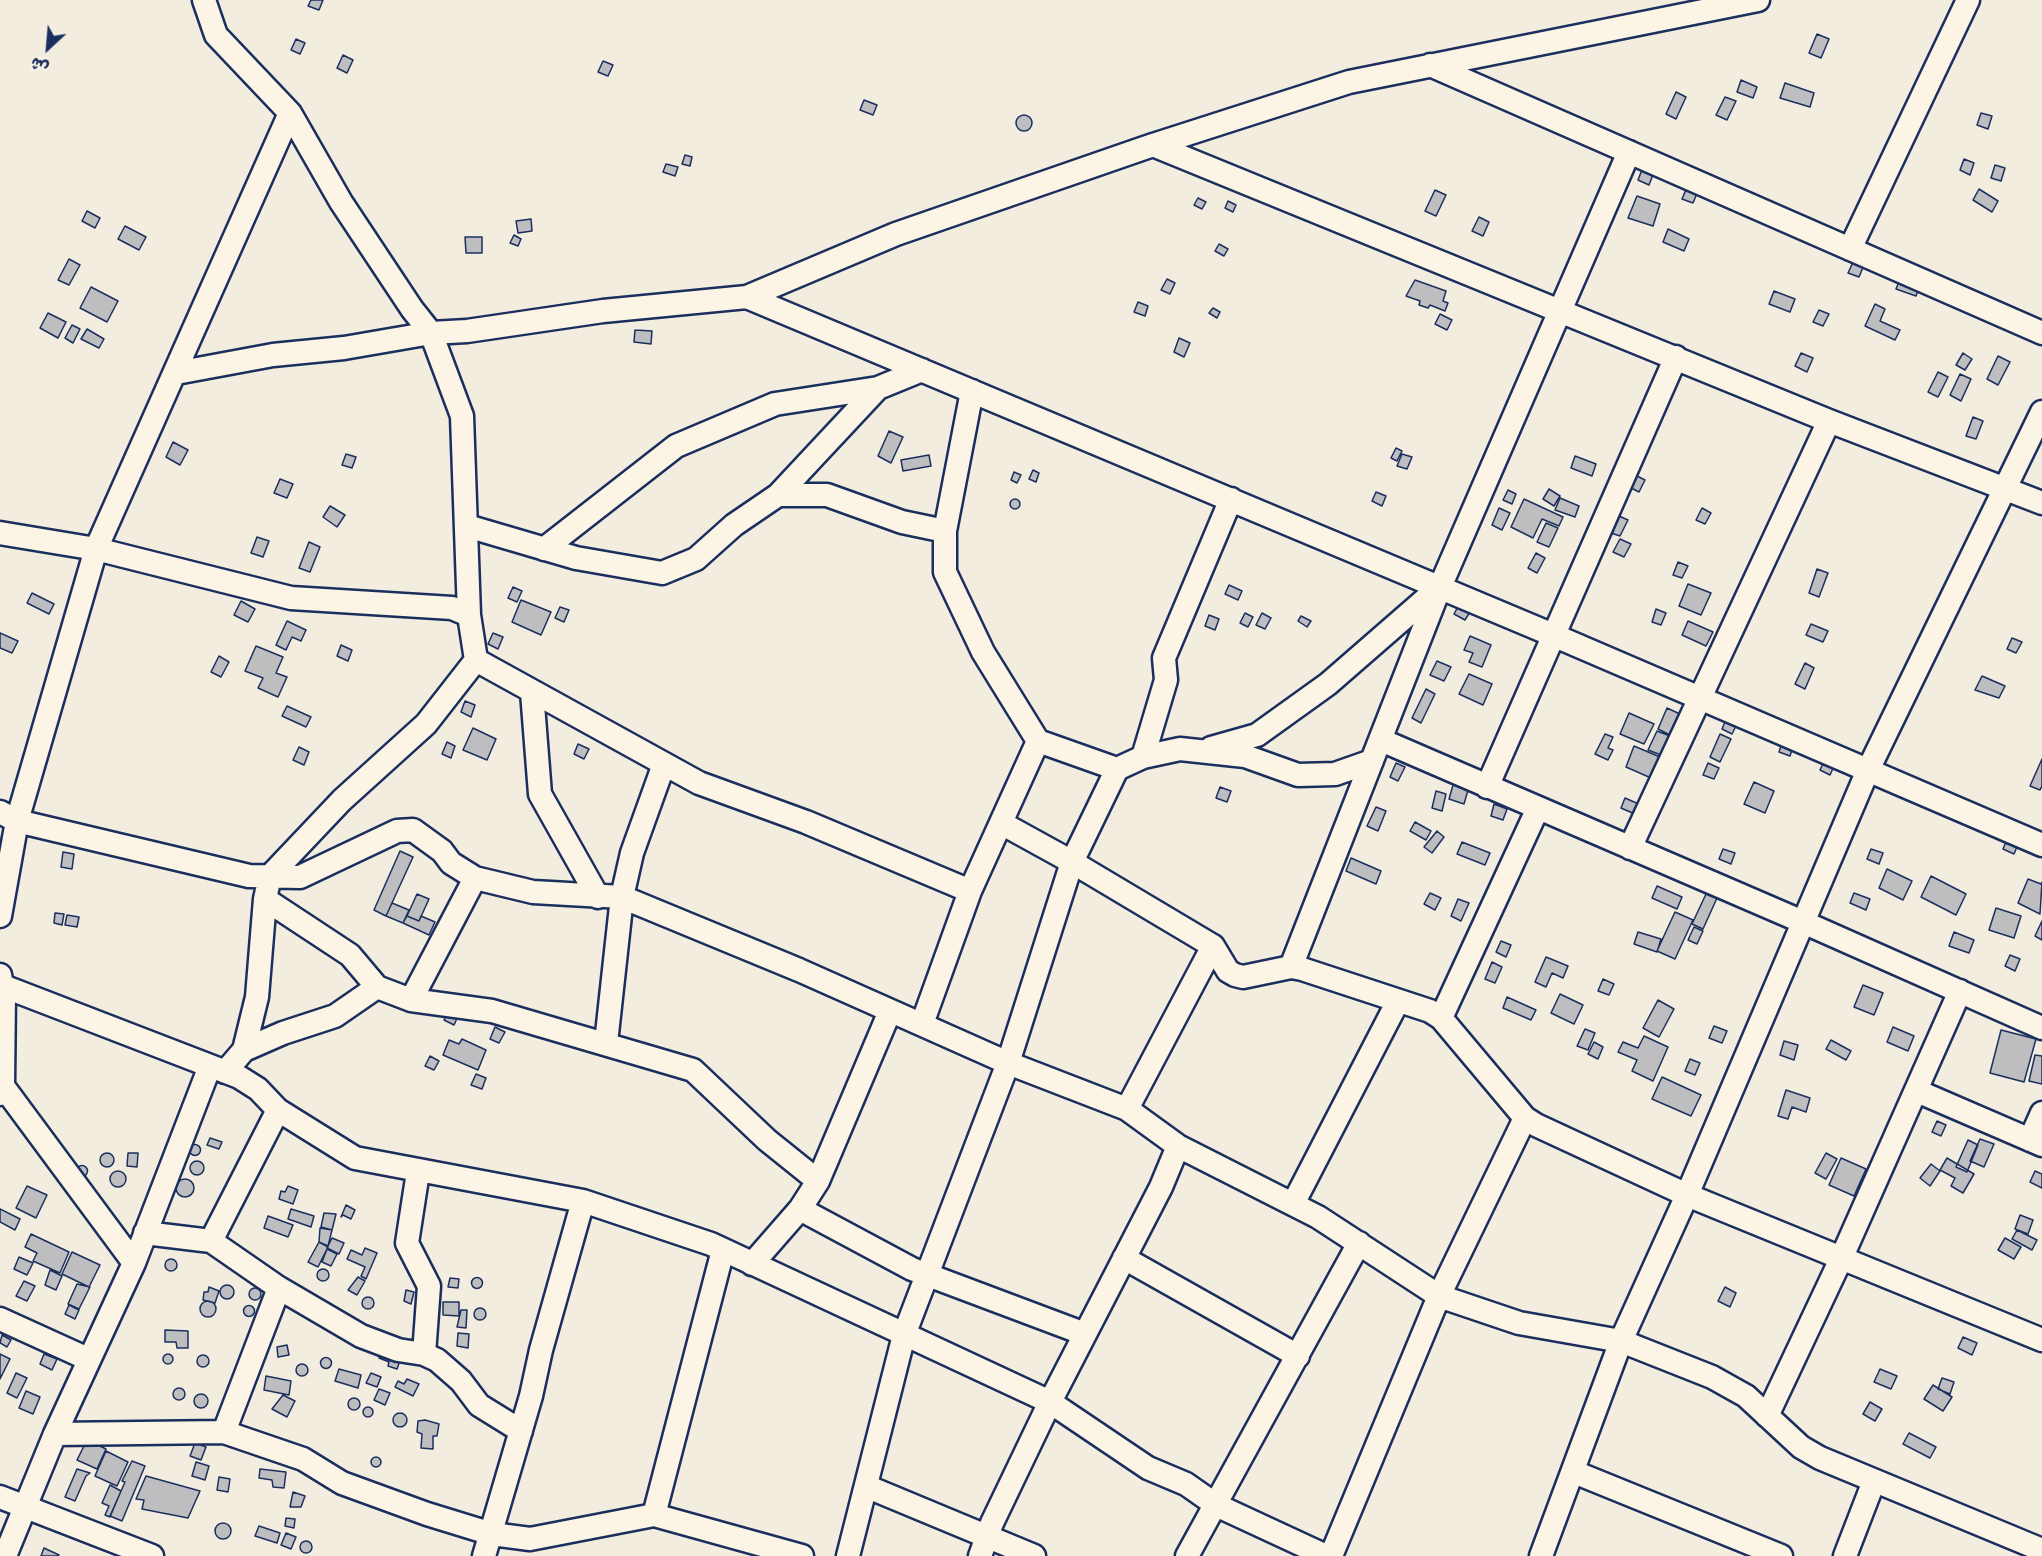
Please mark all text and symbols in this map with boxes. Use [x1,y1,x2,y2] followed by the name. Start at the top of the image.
[18,18,78,78] north arrow
[27,51,52,78] text: ش

